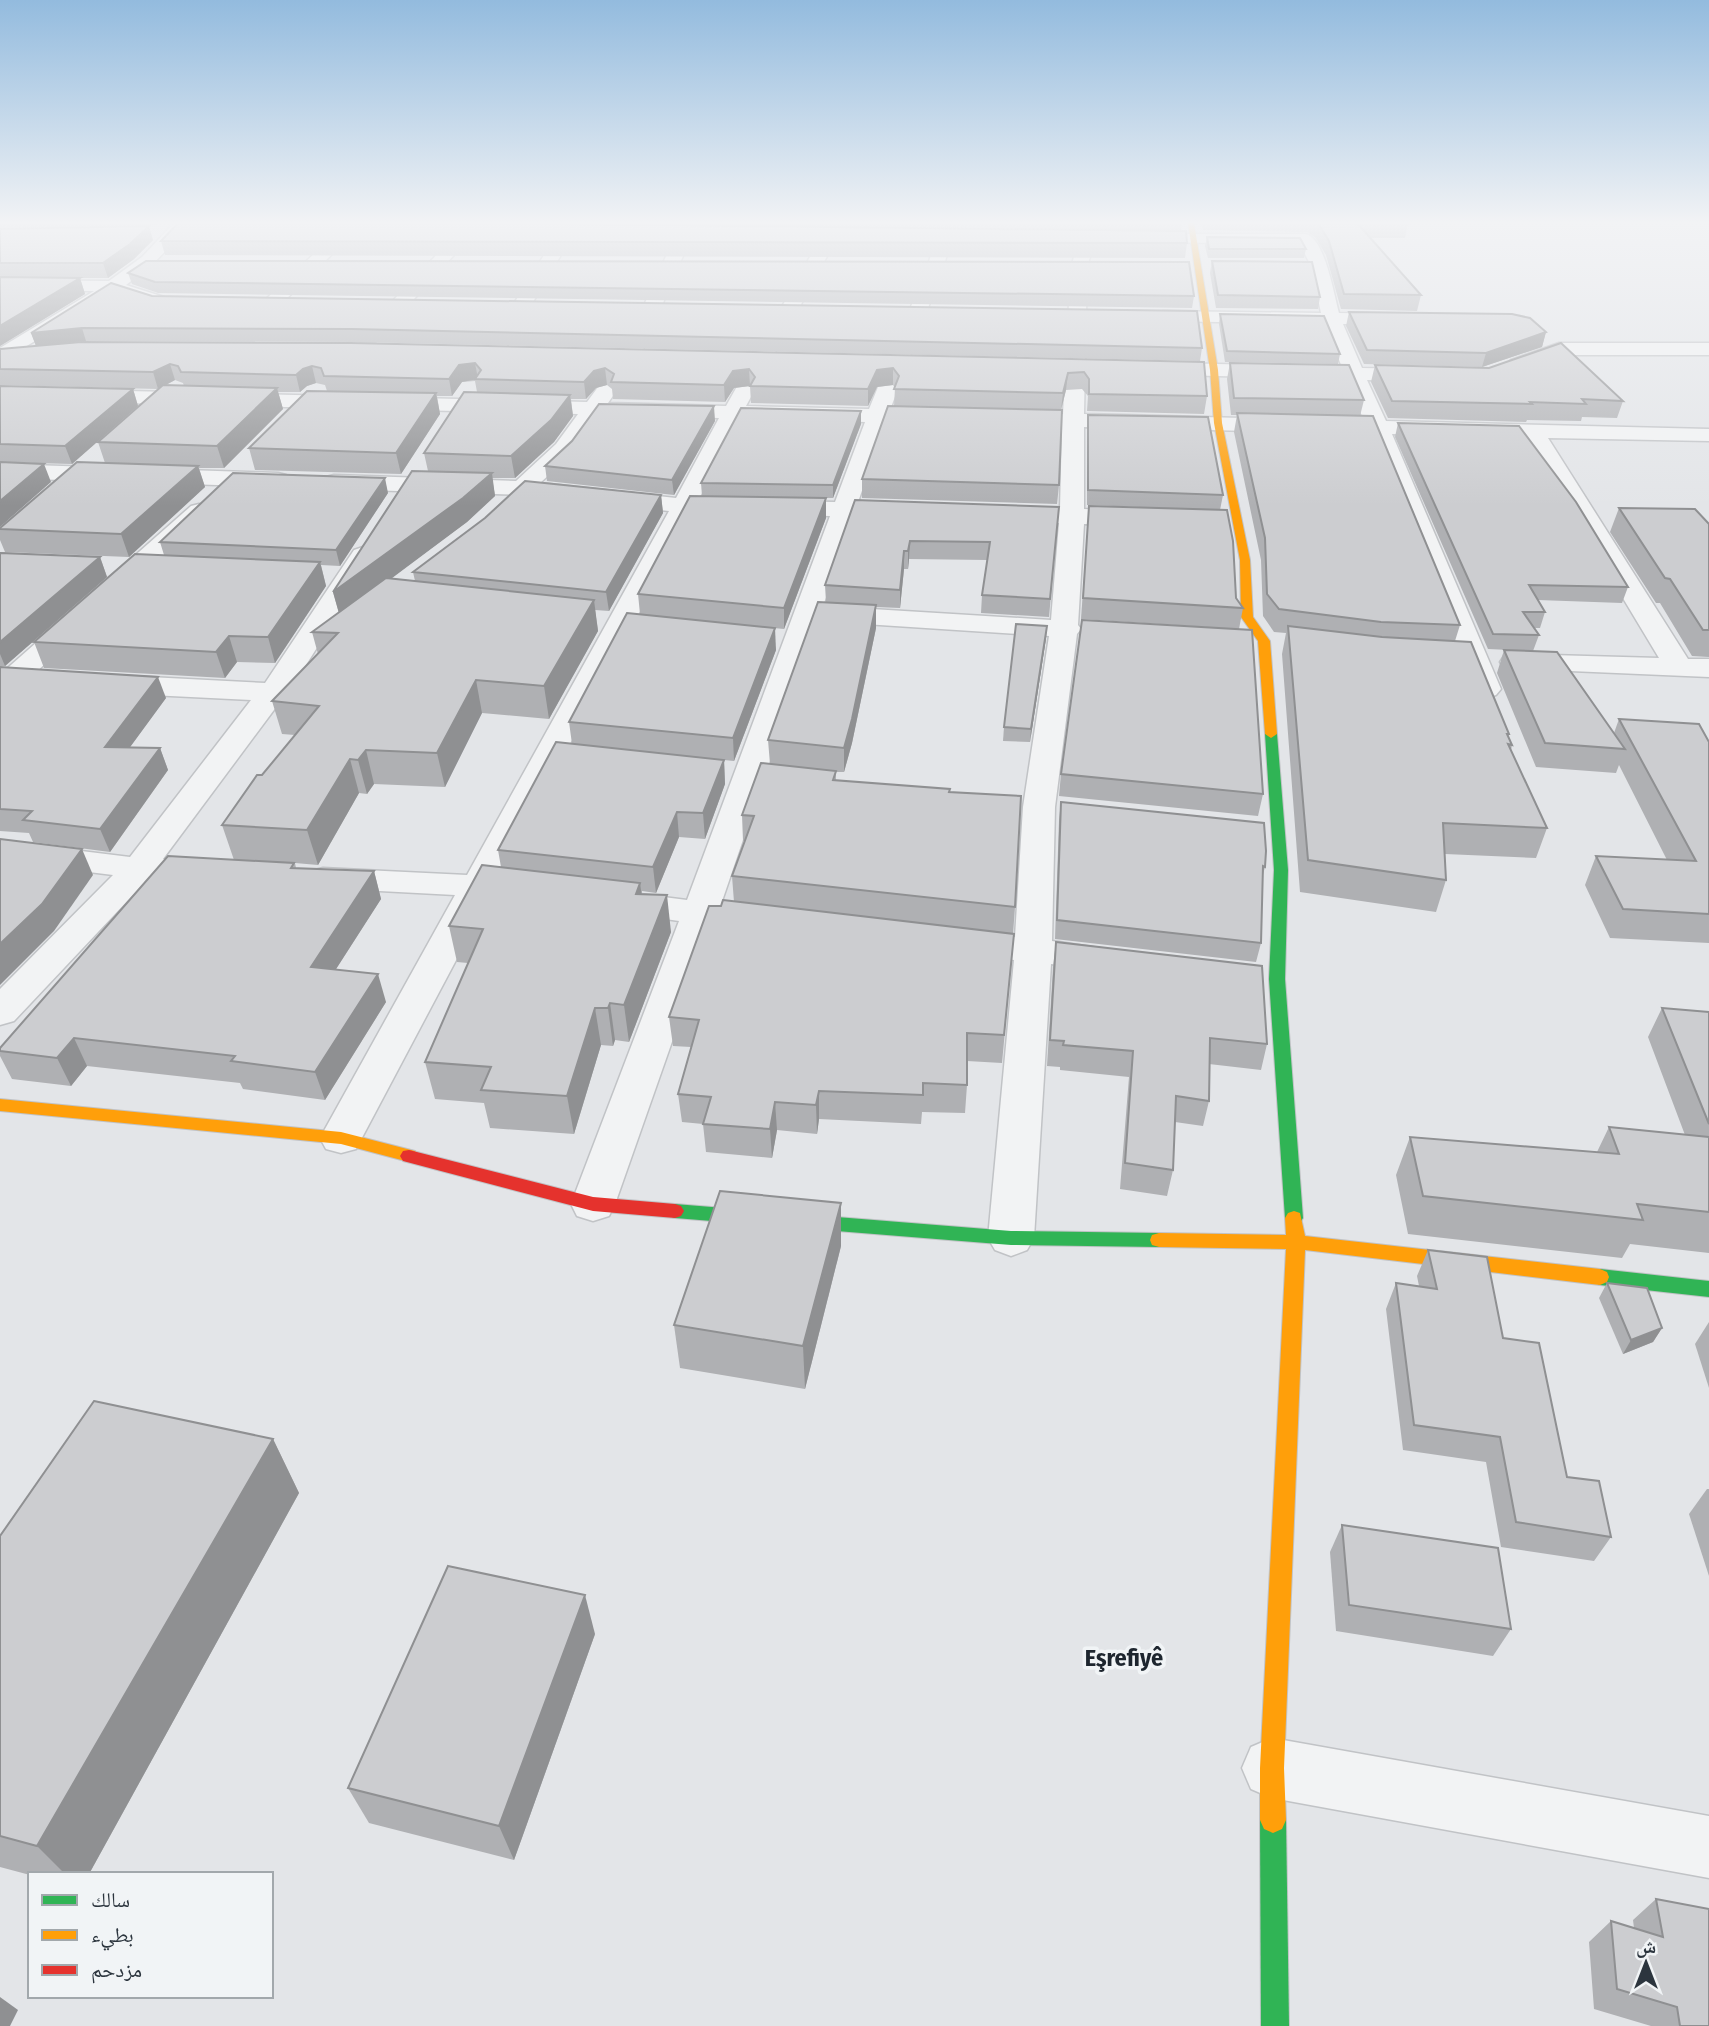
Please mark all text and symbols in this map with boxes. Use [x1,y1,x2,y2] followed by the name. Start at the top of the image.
[1085,1644,1163,1672] district label: Eşrefiyê
[28,1872,273,1998] legend
[91,1887,130,1913] text: سالك
[91,1922,134,1951] text: بطيء
[1611,1928,1681,1998] north arrow
[1636,1935,1656,1958] text: ش
[91,1957,142,1984] text: مزدحم

